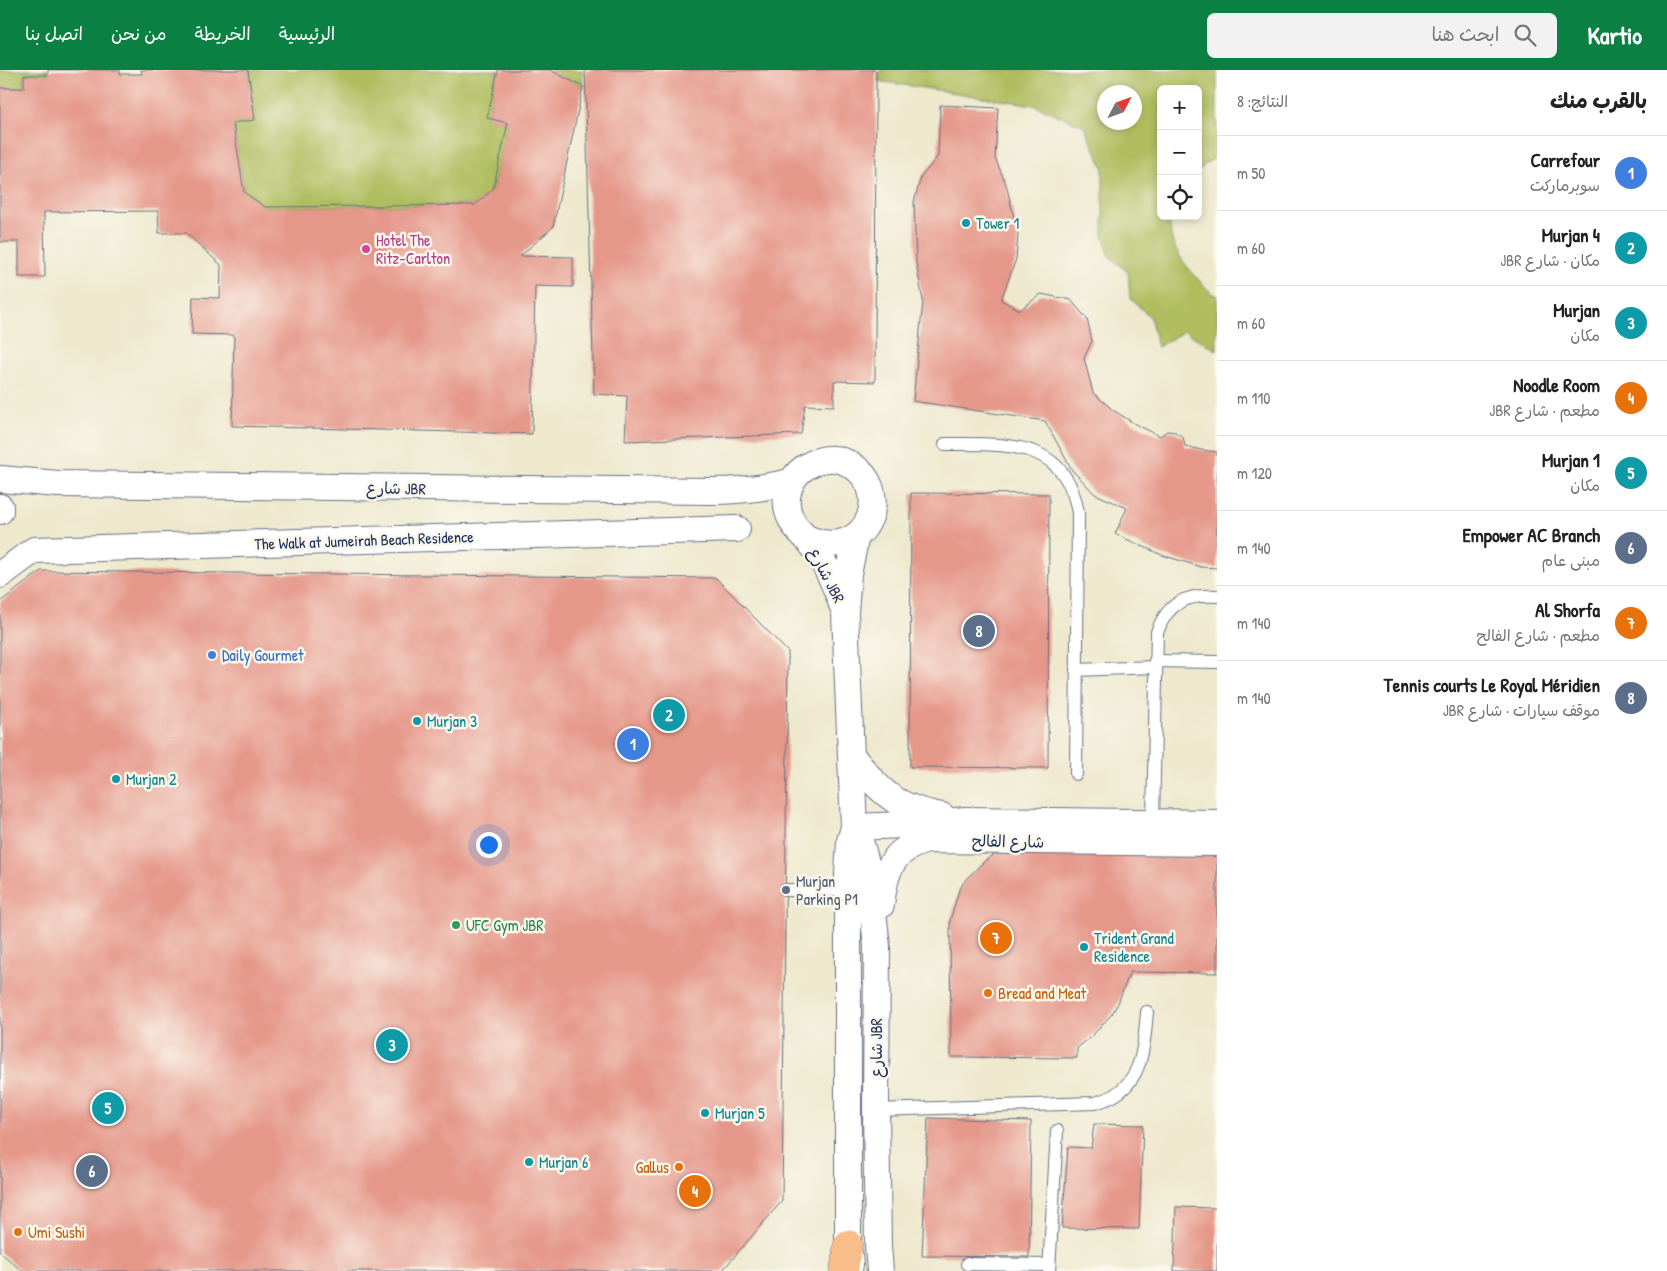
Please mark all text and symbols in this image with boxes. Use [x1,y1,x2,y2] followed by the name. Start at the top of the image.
[1207,13,1557,58] search box
[1587,19,1642,51] text: Kartio
[25,21,83,46] text: اتصل بنا
[111,21,167,46] text: من نحن
[195,21,251,46] text: الخريطة
[279,21,335,46] text: الرئيسية
[1432,21,1499,47] text: ابحث هنا
[1511,21,1539,49] icon: search
[1097,85,1142,130] north arrow
[1157,85,1202,220] map controls
[1157,85,1202,130] button: +
[1550,86,1647,115] text: بالقرب منك
[1237,90,1288,112] text: النتائج: 8
[1157,130,1202,175] button: −
[1531,147,1600,173] text: Carrefour
[1237,162,1266,184] text: 50 m
[1628,162,1634,184] text: 1
[1530,174,1600,196] text: سوبرماركت
[1157,175,1202,220] button: locate
[976,212,1020,234] place label: Tower 1
[960,217,972,229] marker: Tower 1
[1542,222,1600,248] text: Murjan 4
[376,229,450,269] place label: Hotel The Ritz-Carlton
[1237,237,1265,259] text: 60 m
[1627,237,1635,259] text: 2
[360,243,372,255] marker: Hotel The Ritz-Carlton
[1500,249,1600,271] text: مكان · شارع JBR
[1553,297,1600,323] text: Murjan
[1237,312,1265,334] text: 60 m
[1627,312,1635,334] text: 3
[1570,324,1600,346] text: مكان
[1513,372,1600,398] text: Noodle Room
[1237,387,1270,409] text: 110 m
[1628,387,1634,409] text: 4
[1489,399,1600,421] text: مطعم · شارع JBR
[1542,447,1600,473] text: Murjan 1
[1237,462,1272,484] text: 120 m
[1628,462,1634,484] text: 5
[1570,474,1600,496] text: مكان
[366,476,426,501] street label: شارع JBR
[1462,522,1600,548] text: Empower AC Branch
[254,525,475,555] street label: The Walk at Jumeirah Beach Residence
[1237,537,1271,559] text: 140 m
[1628,537,1634,559] text: 6
[803,543,850,607] street label: شارع JBR
[1542,549,1600,571] text: مبنى عام
[1535,597,1600,623] text: Al Shorfa
[963,612,995,650] pin: 8
[1237,612,1271,634] text: 140 m
[1627,612,1635,634] text: 7
[1477,624,1600,646] text: مطعم · شارع الفالح
[222,644,304,666] place label: Daily Gourmet
[206,649,218,661] marker: Daily Gourmet
[1384,672,1600,698] text: Tennis courts Le Royal Méridien
[1237,687,1271,709] text: 140 m
[1628,687,1634,709] text: 8
[653,696,685,734] pin: 2
[1443,699,1600,721] text: موقف سيارات · شارع JBR
[427,710,477,732] place label: Murjan 3
[411,715,423,727] marker: Murjan 3
[617,725,649,763] pin: 1
[126,768,177,790] place label: Murjan 2
[110,773,122,785] marker: Murjan 2
[972,829,1044,854] street label: شارع الفالح
[476,832,502,858] your location
[796,870,858,910] place label: Murjan Parking P1
[780,884,792,896] marker: Murjan Parking P1
[466,914,544,936] place label: UFC Gym JBR
[450,919,462,931] marker: UFC Gym JBR
[980,919,1012,957] pin: 7
[1094,927,1174,967] place label: Trident Grand Residence
[1078,941,1090,953] marker: Trident Grand Residence
[998,982,1086,1004] place label: Bread and Meat
[982,987,994,999] marker: Bread and Meat
[865,1018,888,1078] street label: شارع JBR
[376,1026,408,1064] pin: 3
[92,1089,124,1127] pin: 5
[715,1102,765,1124] place label: Murjan 5
[699,1107,711,1119] marker: Murjan 5
[539,1151,588,1173] place label: Murjan 6
[76,1152,108,1190] pin: 6
[523,1156,535,1168] marker: Murjan 6
[636,1156,669,1178] place label: Gallus
[673,1161,685,1173] marker: Gallus
[679,1172,711,1210] pin: 4
[28,1221,85,1243] place label: Umi Sushi
[12,1226,24,1238] marker: Umi Sushi

